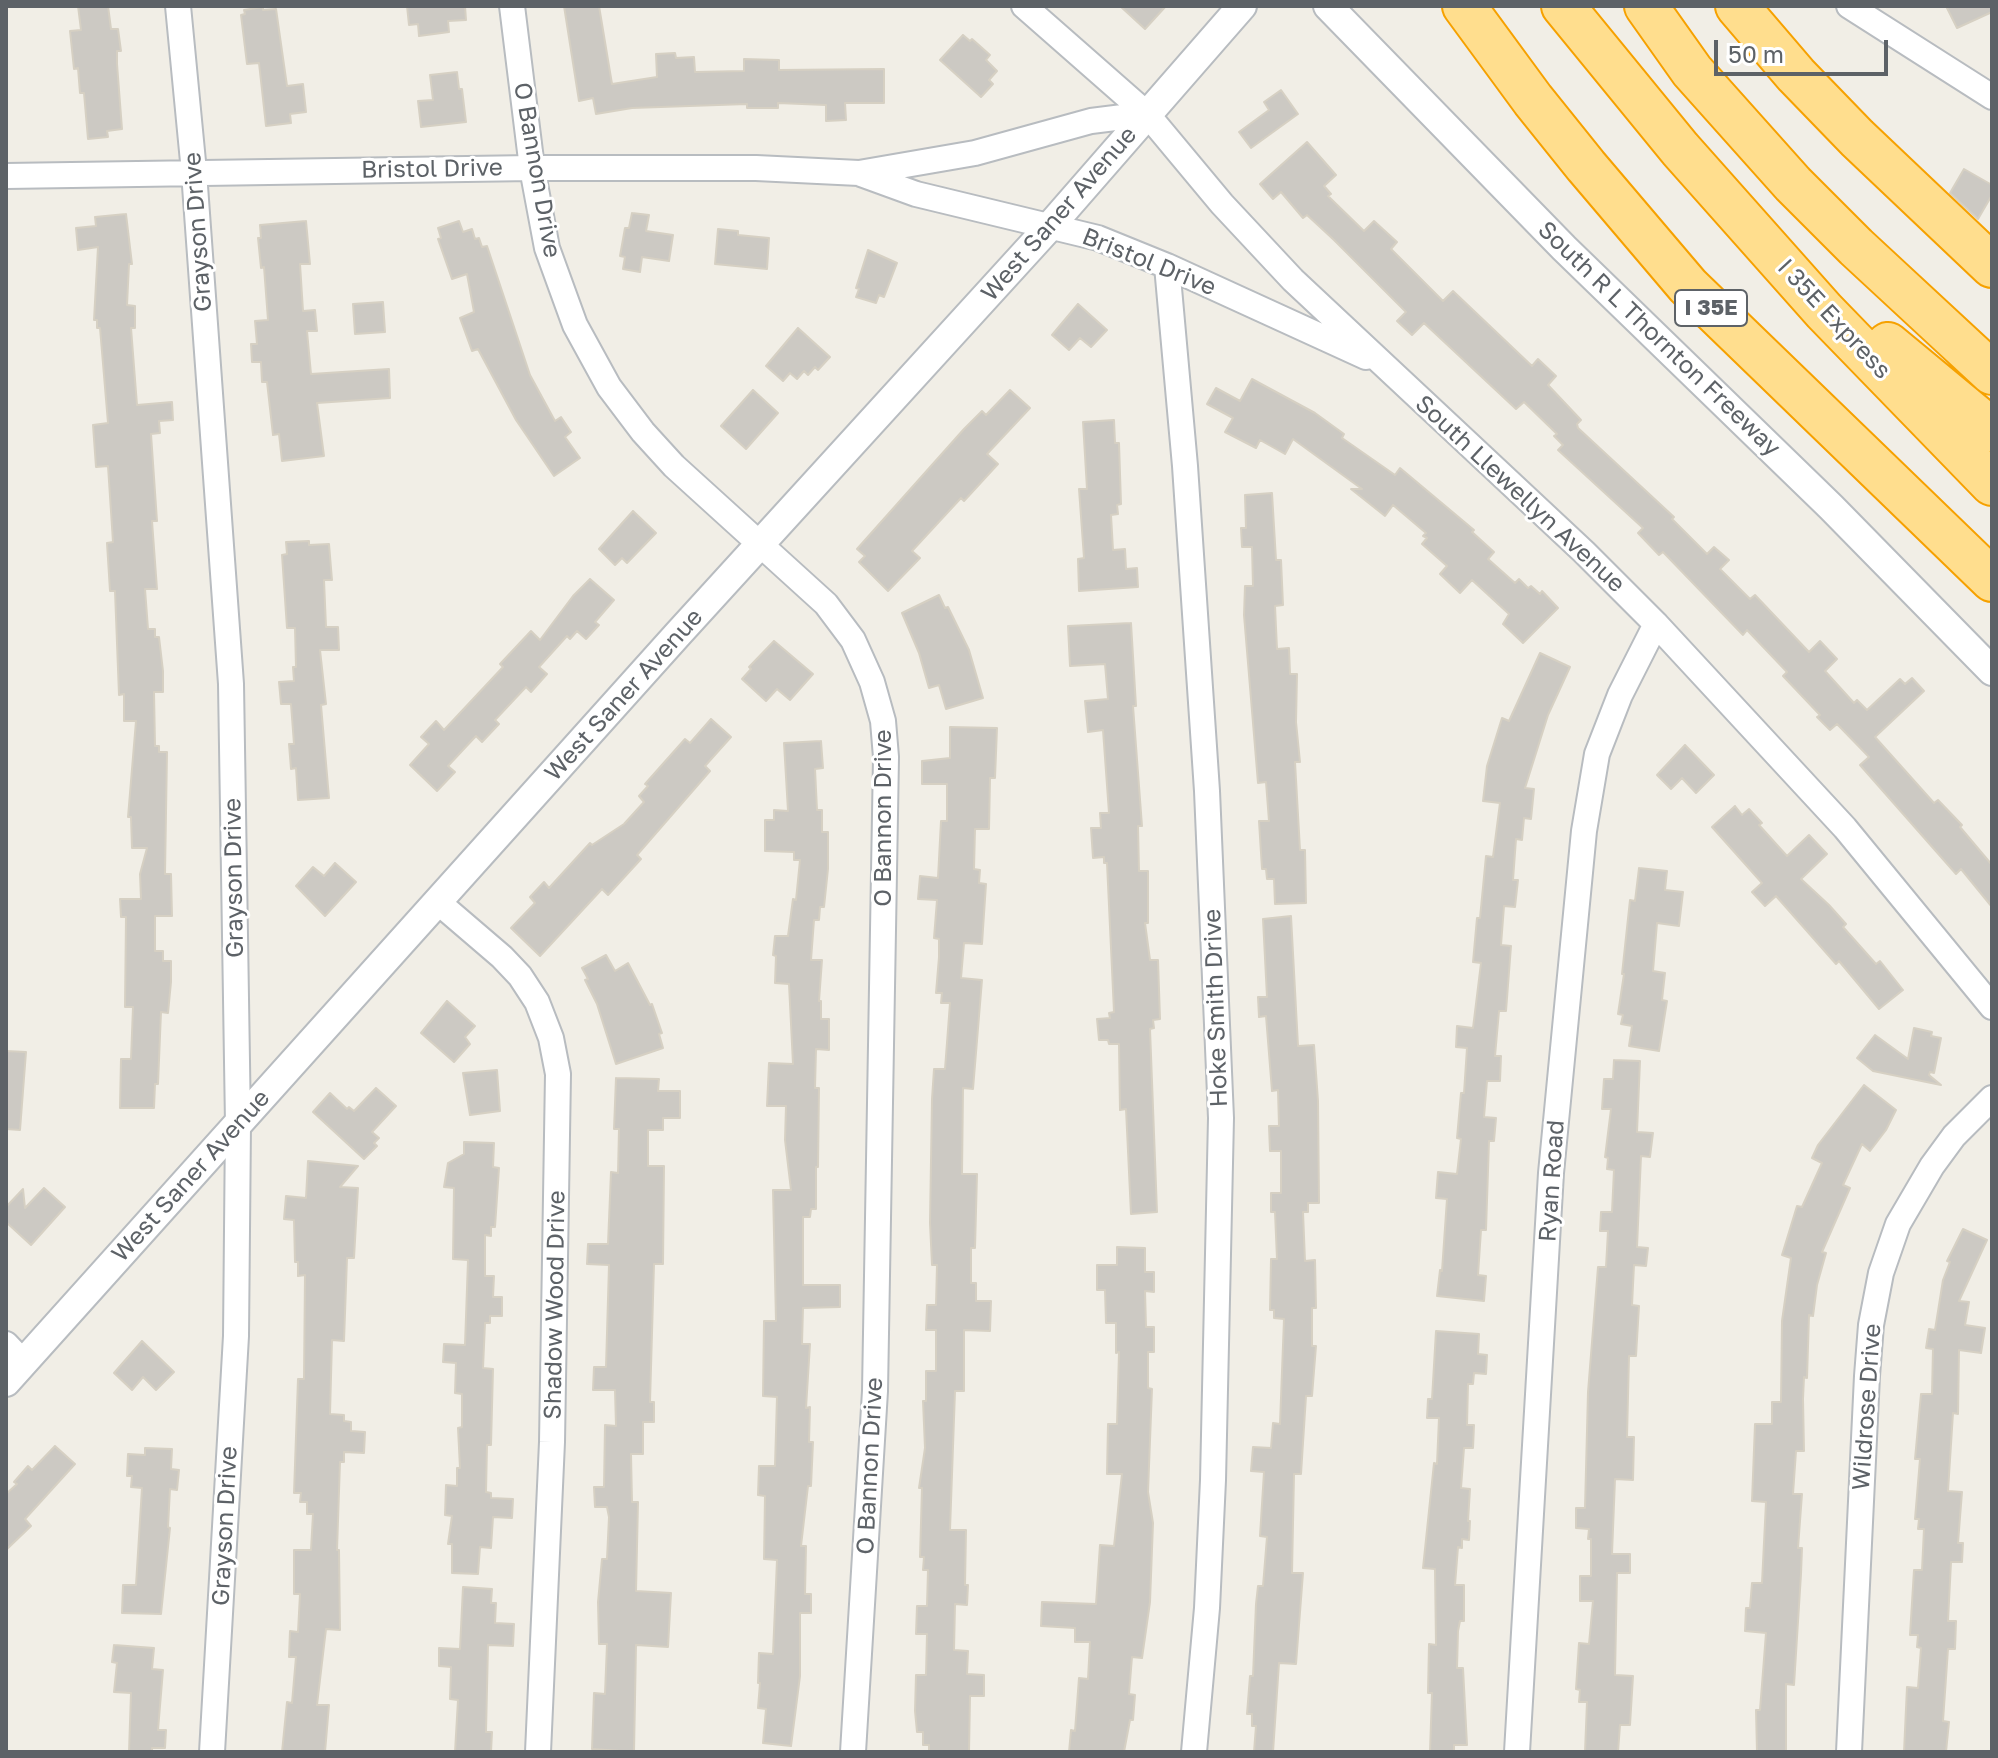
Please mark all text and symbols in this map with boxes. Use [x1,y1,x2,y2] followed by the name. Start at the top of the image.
[1718,24,1892,74] scale bar
[1728,39,1784,68] text: 50 m
[507,80,567,260] street label: O Bannon Drive
[975,121,1143,307] street label: West Saner Avenue
[178,151,218,313] street label: Grayson Drive
[361,153,503,185] street label: Bristol Drive
[1532,215,1786,463] street label: South R L Thornton Freeway
[1078,222,1220,302] street label: Bristol Drive
[1771,253,1897,385] street label: I 35E Express
[1675,290,1747,326] road number: I 35E
[1409,389,1631,599] street label: South Llewellyn Avenue
[539,603,709,787] street label: West Saner Avenue
[869,729,897,907] street label: O Bannon Drive
[218,798,250,958] street label: Grayson Drive
[1198,908,1234,1108] street label: Hoke Smith Drive
[106,1084,276,1268] street label: West Saner Avenue
[1533,1119,1571,1243] street label: Ryan Road
[539,1190,571,1420] street label: Shadow Wood Drive
[1847,1323,1887,1491] street label: Wildrose Drive
[851,1377,889,1555] street label: O Bannon Drive
[206,1445,244,1607] street label: Grayson Drive

